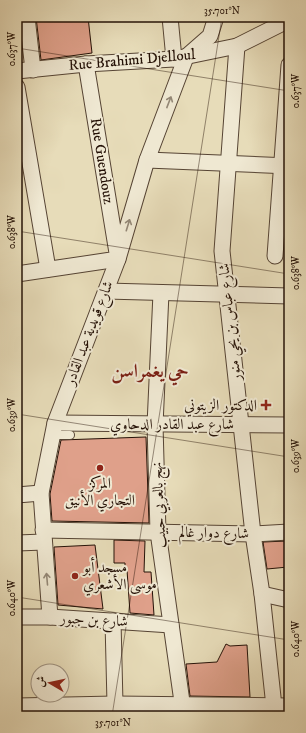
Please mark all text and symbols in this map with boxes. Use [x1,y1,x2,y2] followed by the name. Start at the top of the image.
[204,5,240,17] text: 35.701°N
[6,31,18,66] text: 0.637°W
[68,45,197,75] street label: Rue Brahimi Djelloul
[290,73,302,108] text: 0.637°W
[165,97,173,109] one-way arrow
[86,117,118,206] street label: Rue Guendouz
[6,214,18,249] text: 0.638°W
[125,219,132,232] one-way arrow
[290,255,302,290] text: 0.638°W
[214,262,250,384] street label: شارع عباس بن يحي منور
[60,278,120,391] street label: شارع قويدية عبد القادر
[111,360,189,386] district label: حي يغمراسن
[184,396,257,417] place label: الدكتور الزيتوني
[6,397,18,432] text: 0.639°W
[260,399,272,411] marker: الدكتور الزيتوني
[110,415,234,437] street label: شارع عبد القادر الدحاوي
[290,438,302,473] text: 0.639°W
[147,461,175,549] street label: نهج بالعربي حبيب
[95,463,105,473] marker: المركز التجاري الأنيق
[65,474,135,512] place label: المركز التجاري الأنيق
[179,523,249,546] street label: شارع دوار غالم
[81,556,157,596] place label: مسجد أبو موسى الأشعري
[70,571,80,581] marker: مسجد أبو موسى الأشعري
[44,572,51,585] one-way arrow
[6,579,18,616] text: 0.640°W
[57,609,129,634] street label: شارع بن جبور
[290,620,302,657] text: 0.640°W
[30,663,70,703] north arrow
[33,675,49,688] text: ش
[95,717,131,729] text: 35.701°N

